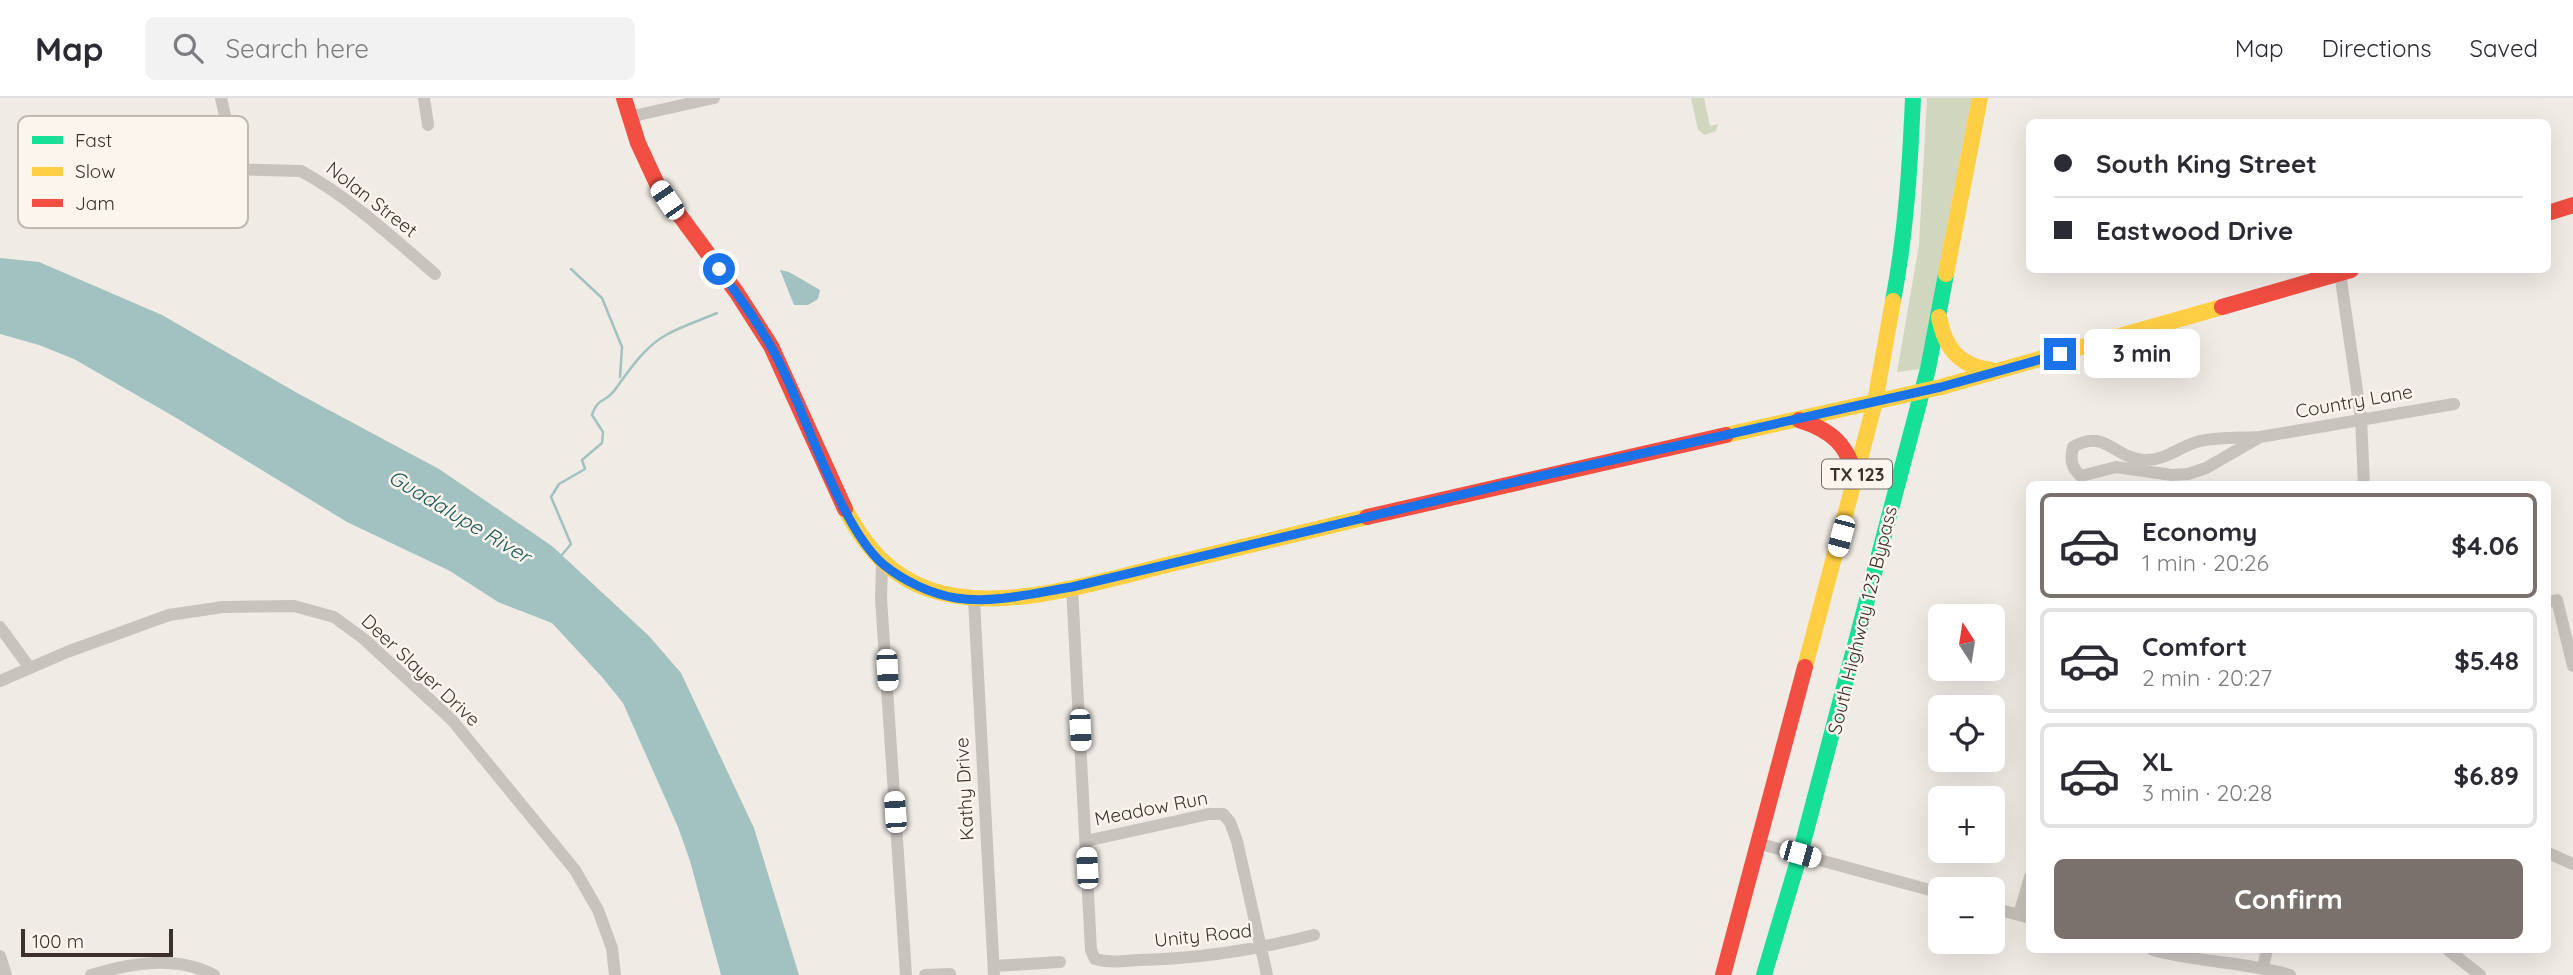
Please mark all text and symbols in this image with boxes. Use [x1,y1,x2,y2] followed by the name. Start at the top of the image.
[145,17,635,80] search box
[35,28,103,69] text: Map
[169,29,207,67] icon: search
[225,32,369,65] text: Search here
[2235,33,2284,63] text: Map
[2322,33,2432,63] text: Directions
[2470,33,2538,63] text: Saved
[18,116,248,228] legend
[75,128,112,152] text: Fast
[2096,147,2317,180] text: South King Street
[322,156,422,242] street label: Nolan Street
[75,159,116,183] text: Slow
[647,177,688,223] car
[75,191,115,215] text: Jam
[2096,214,2293,247] text: Eastwood Drive
[703,253,735,285] route start
[2084,330,2200,378] callout: 3 min
[2044,338,2076,370] route end
[2112,339,2172,368] text: 3 min
[2293,379,2415,423] street label: Country Lane
[1822,460,1892,488] road number: TX 123
[384,463,538,570] water label: Guadalupe River
[1822,503,1902,737] street label: South Highway 123 Bypass
[1826,513,1857,559] car
[2058,514,2121,577] icon: car
[2142,515,2257,548] text: Economy
[2451,529,2519,562] text: $4.06
[2142,548,2269,577] text: 1 min · 20:26
[1928,604,2006,681] north arrow
[1928,604,2005,954] map controls
[356,609,486,731] street label: Deer Slayer Drive
[2058,629,2121,692] icon: car
[2142,630,2247,663] text: Comfort
[2454,644,2519,677] text: $5.48
[876,648,899,692] car
[2142,663,2272,692] text: 2 min · 20:27
[1928,695,2005,772] button: locate
[1069,708,1092,752] car
[949,737,979,841] street label: Kathy Drive
[2058,744,2121,807] icon: car
[2142,745,2174,778] text: XL
[2454,759,2519,792] text: $6.89
[2142,778,2272,807] text: 3 min · 20:28
[1092,785,1210,831] street label: Meadow Run
[1928,786,2005,863] button: +
[884,790,907,834] car
[1777,838,1824,870] car
[1076,846,1099,890] car
[2054,859,2523,939] button: Confirm
[1928,877,2005,954] button: −
[1153,918,1253,952] street label: Unity Road
[21,926,173,958] scale bar
[32,929,84,953] text: 100 m

